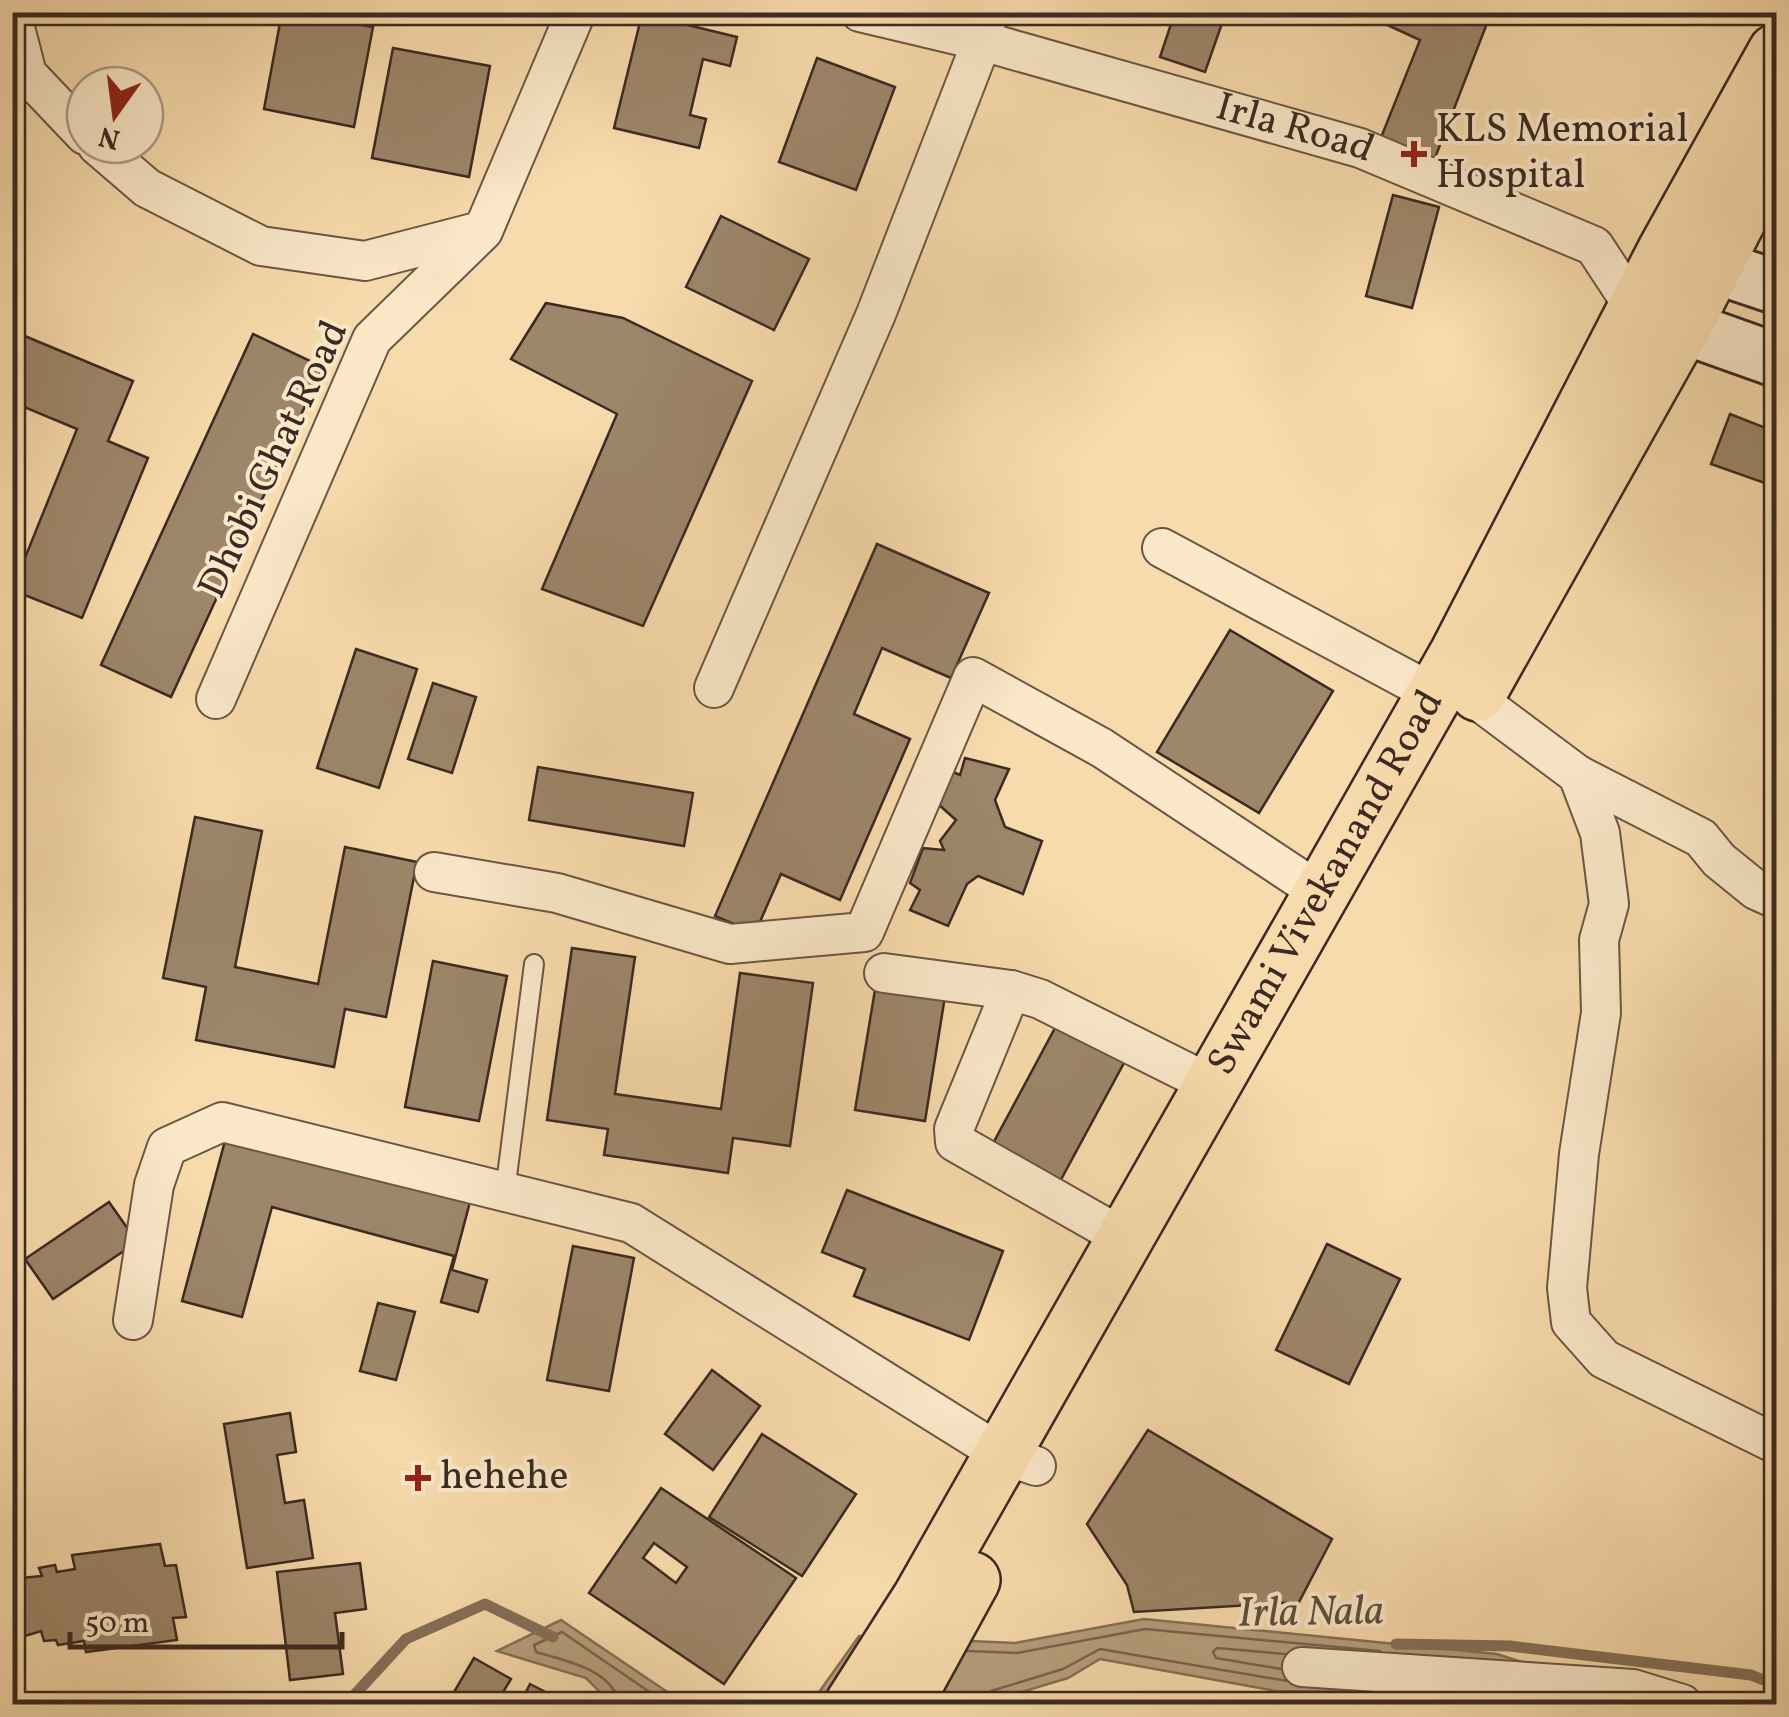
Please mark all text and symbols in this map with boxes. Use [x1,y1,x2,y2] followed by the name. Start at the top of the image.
[65,65,165,165] north arrow
[1209,81,1382,179] street label: Irla Road
[1436,103,1688,205] place label: KLS Memorial Hospital
[95,115,124,158] text: N
[1401,141,1427,167] marker: KLS Memorial Hospital
[186,312,364,608] street label: Dhobi Ghat Road
[1195,680,1459,1086] street label: Swami Vivekanand Road
[440,1450,568,1506] place label: hehehe
[405,1465,431,1491] marker: hehehe
[1237,1583,1385,1645] water label: Irla Nala
[70,1587,342,1649] scale bar
[85,1603,149,1645] text: 50 m

